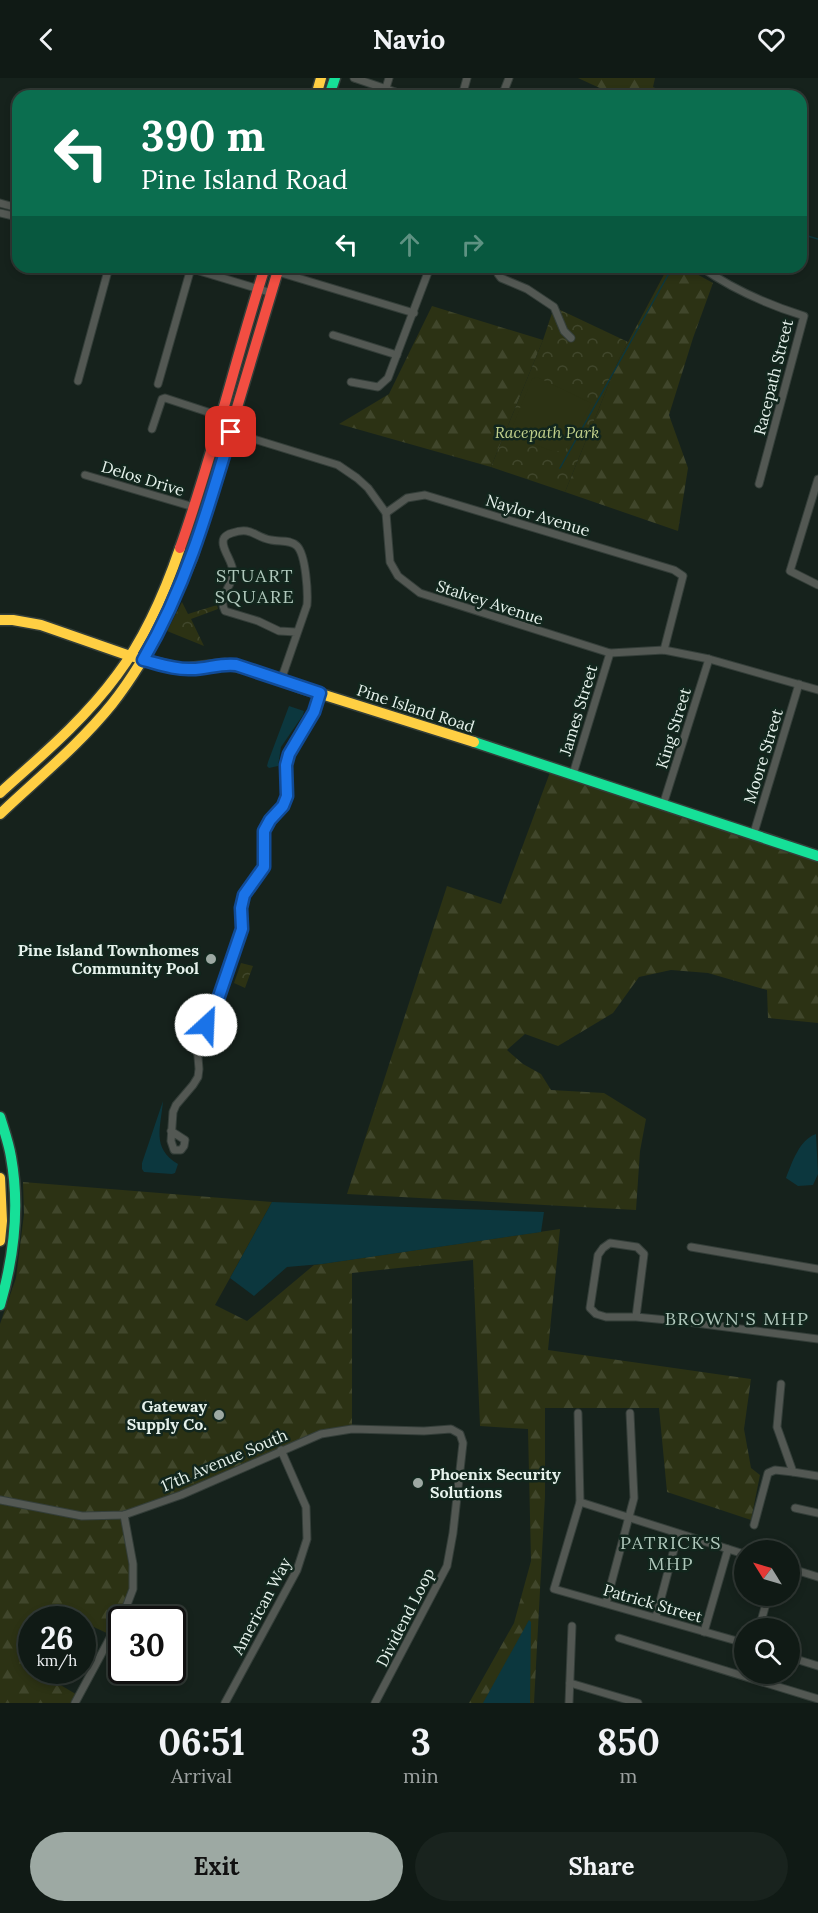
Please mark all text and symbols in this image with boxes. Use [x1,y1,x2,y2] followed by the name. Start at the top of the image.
[373,22,445,56] text: Navio
[30,23,63,56] icon: back
[755,23,788,56] icon: heart
[141,109,265,163] text: 390 m
[42,114,120,192] icon: left
[141,162,348,196] text: Pine Island Road
[330,228,363,261] icon: left
[393,228,426,261] icon: ahead
[456,228,489,261] icon: right
[749,316,797,437] street label: Racepath Street
[205,406,256,457] pin
[214,415,247,448] icon: arrive
[495,422,599,442] park label: Racepath Park
[99,456,187,500] street label: Delos Drive
[484,490,593,540] street label: Naylor Avenue
[215,564,295,608] district label: STUART SQUARE
[434,575,546,629] street label: Stalvey Avenue
[554,661,602,759] street label: James Street
[355,680,478,737] street label: Pine Island Road
[651,684,695,771] street label: King Street
[739,705,787,806] street label: Moore Street
[18,940,199,978] place label: Pine Island Townhomes Community Pool
[204,952,218,966] marker: Pine Island Townhomes Community Pool
[174,993,238,1057] position arrow
[665,1307,809,1330] district label: BROWN'S MHP
[127,1396,207,1434] place label: Gateway Supply Co.
[212,1408,226,1422] marker: Gateway Supply Co.
[158,1424,291,1496] street label: 17th Avenue South
[430,1464,561,1502] place label: Phoenix Security Solutions
[411,1476,425,1490] marker: Phoenix Security Solutions
[620,1531,722,1575] district label: PATRICK'S MHP
[734,1540,800,1606] north arrow
[734,1540,800,1684] map controls
[227,1554,295,1659] street label: American Way
[372,1564,438,1670] street label: Dividend Loop
[601,1579,706,1627] street label: Patrick Street
[108,1606,186,1684] speed limit sign: 30
[734,1618,800,1684] button: search
[40,1619,74,1657] text: 26
[37,1651,77,1670] text: km/h
[158,1719,245,1765] text: 06:51
[411,1719,431,1765] text: 3
[597,1719,660,1765] text: 850
[171,1763,232,1788] text: Arrival
[403,1763,439,1788] text: min
[619,1763,637,1788] text: m
[30,1832,403,1901] button: Exit
[415,1832,788,1901] button: Share

